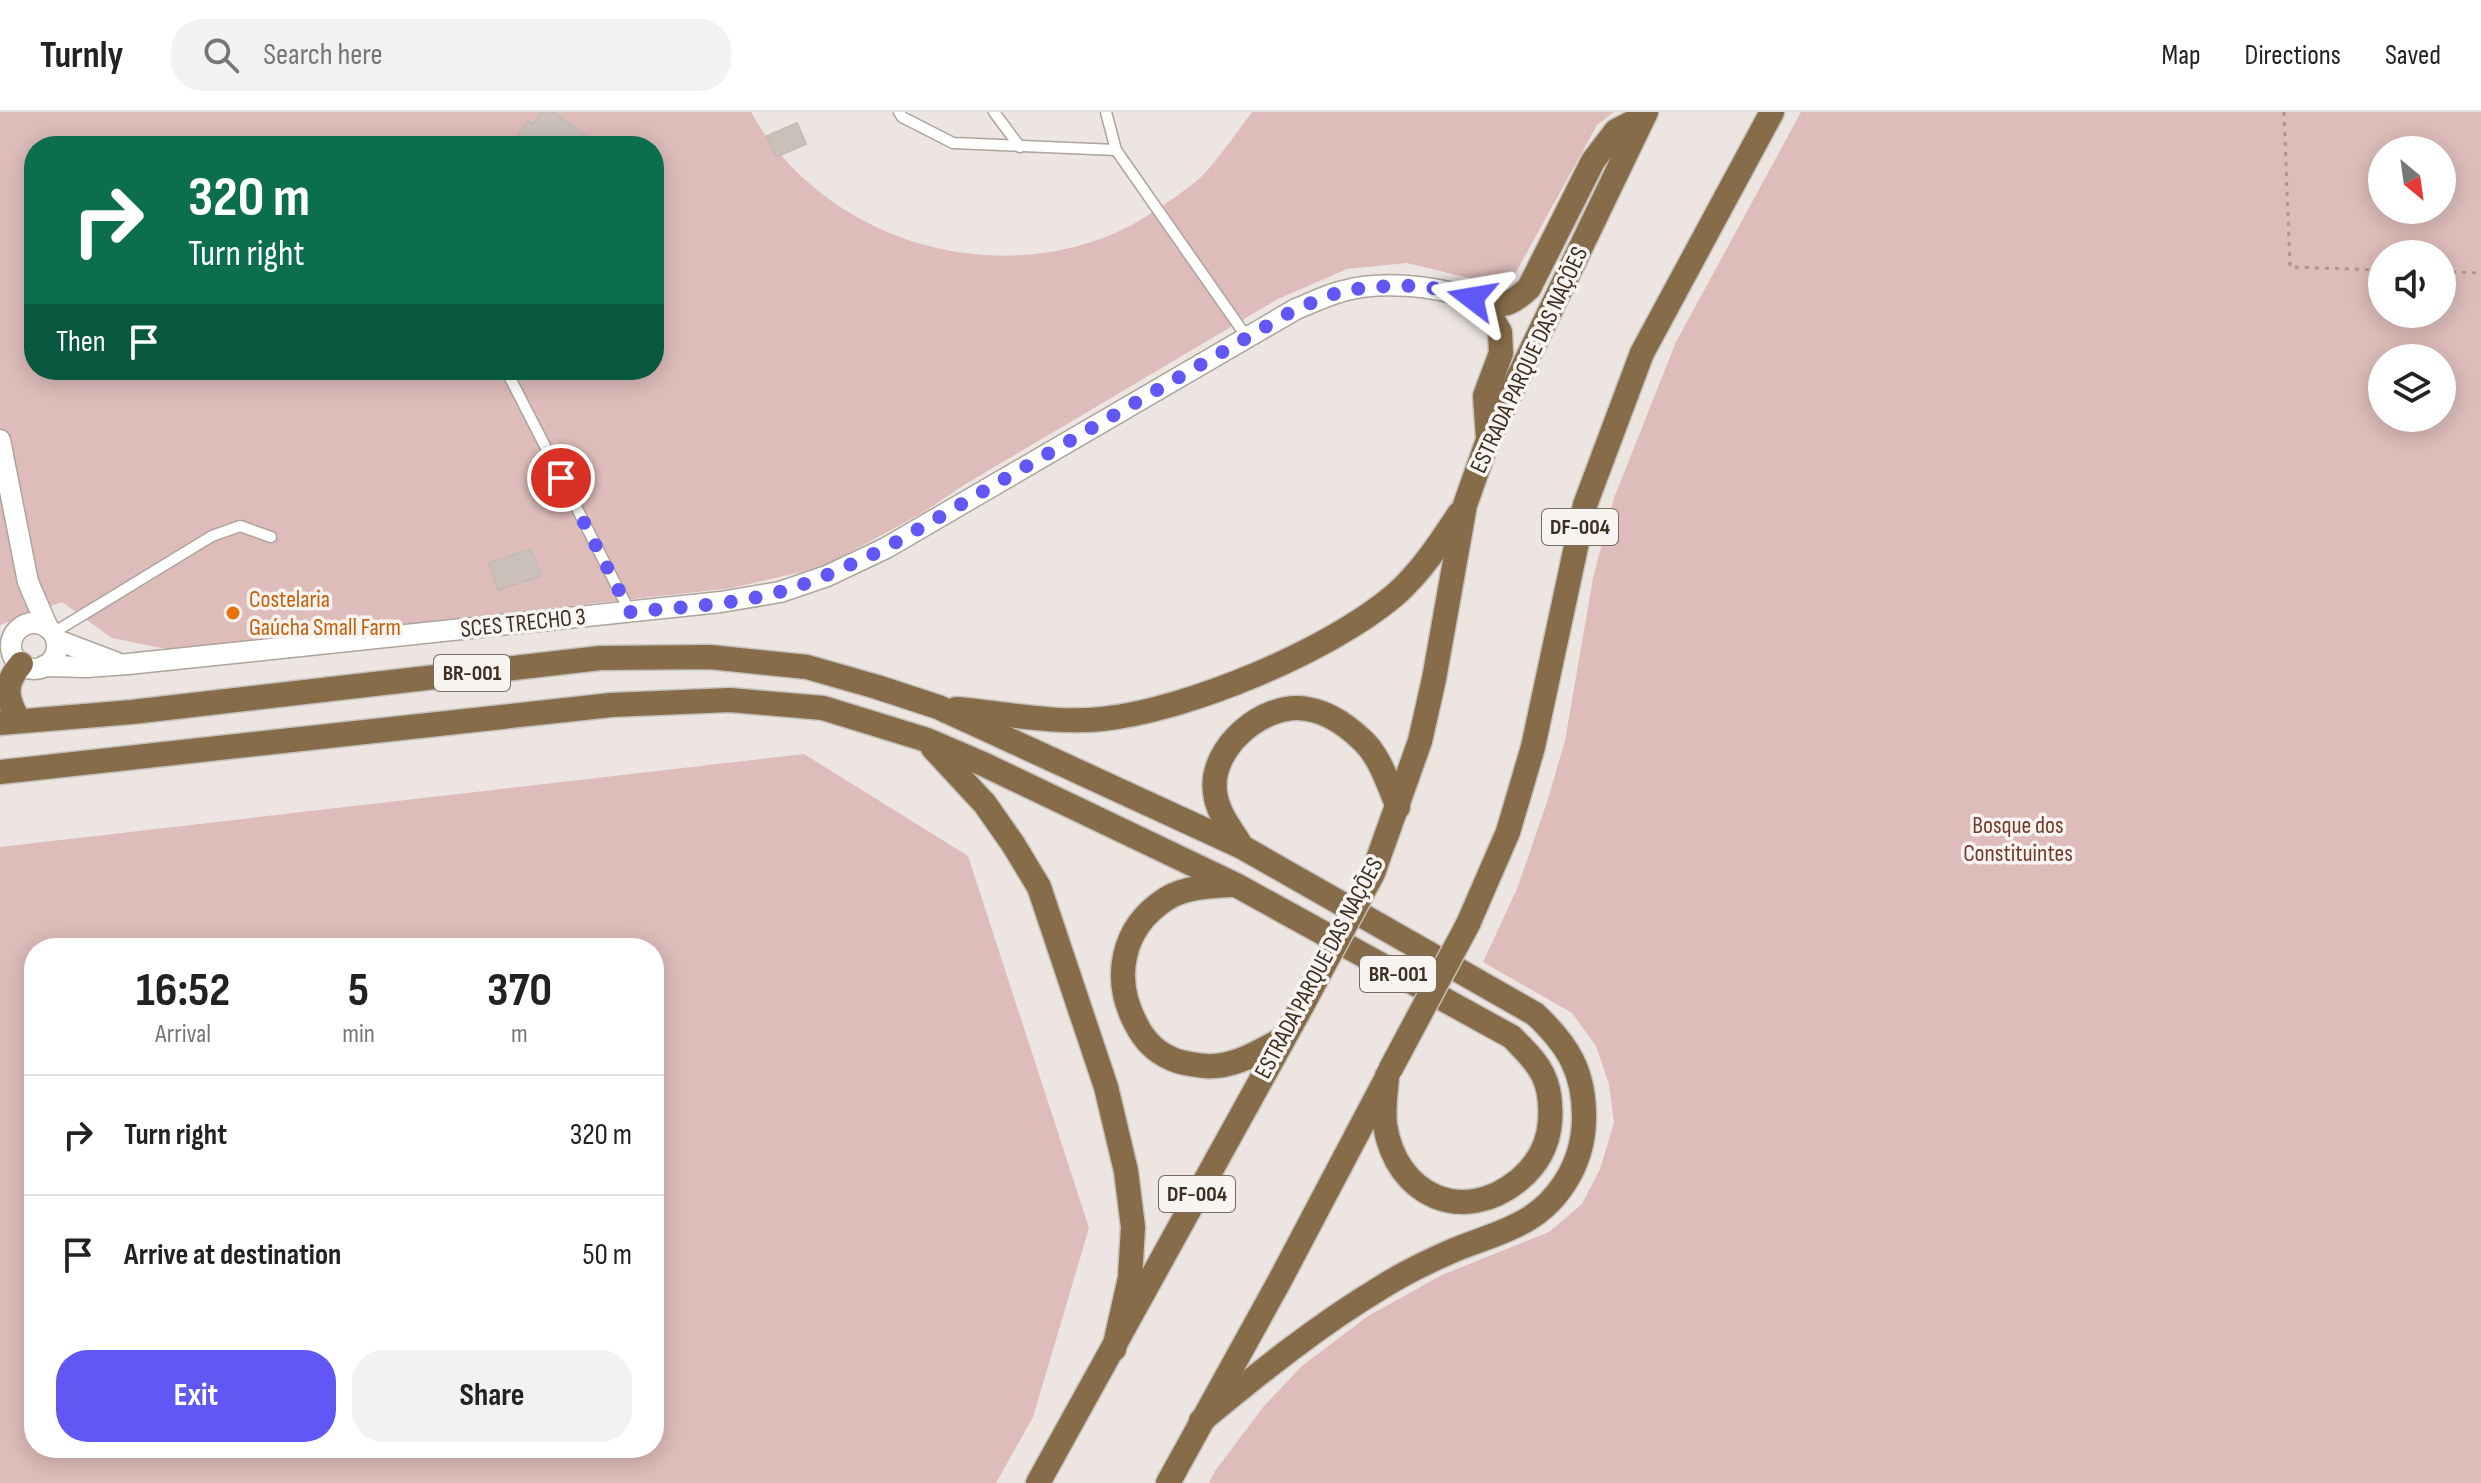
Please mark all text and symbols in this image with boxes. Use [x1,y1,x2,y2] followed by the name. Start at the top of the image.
[171,19,731,91] search box
[40,33,123,78] text: Turnly
[199,33,243,77] icon: search
[263,37,383,73] text: Search here
[2162,39,2201,72] text: Map
[2245,39,2341,72] text: Directions
[2385,39,2441,72] text: Saved
[2368,136,2456,224] north arrow
[2368,136,2456,432] map controls
[188,165,310,232] text: 320 m
[56,168,160,272] icon: right
[188,233,305,276] text: Turn right
[2368,240,2456,328] button: sound
[1464,242,1594,478] street label: ESTRADA PARQUE DAS NAÇÕES
[1430,256,1514,340] position arrow
[122,320,166,364] icon: arrive
[56,324,106,360] text: Then
[2368,344,2456,432] button: layers
[527,444,595,512] pin
[539,456,583,500] icon: arrive
[1542,509,1618,545] road number: DF-004
[249,585,401,642] place label: Costelaria Gaúcha Small Farm
[459,602,587,644] street label: SCES TRECHO 3
[224,604,242,622] marker: Costelaria Gaúcha Small Farm
[434,655,510,691] road number: BR-001
[1963,811,2073,868] park label: Bosque dos Constituintes
[1248,852,1390,1084] street label: ESTRADA PARQUE DAS NAÇÕES
[1360,956,1436,992] road number: BR-001
[136,962,230,1019] text: 16:52
[348,962,369,1019] text: 5
[487,962,552,1019] text: 370
[155,1019,211,1050] text: Arrival
[342,1019,375,1050] text: min
[511,1019,528,1050] text: m
[56,1113,100,1157] icon: right
[124,1117,227,1153] text: Turn right
[570,1117,632,1153] text: 320 m
[1159,1176,1235,1212] road number: DF-004
[56,1233,100,1277] icon: arrive
[124,1237,341,1273] text: Arrive at destination
[583,1237,632,1273] text: 50 m
[56,1350,336,1442] button: Exit
[352,1350,632,1442] button: Share

